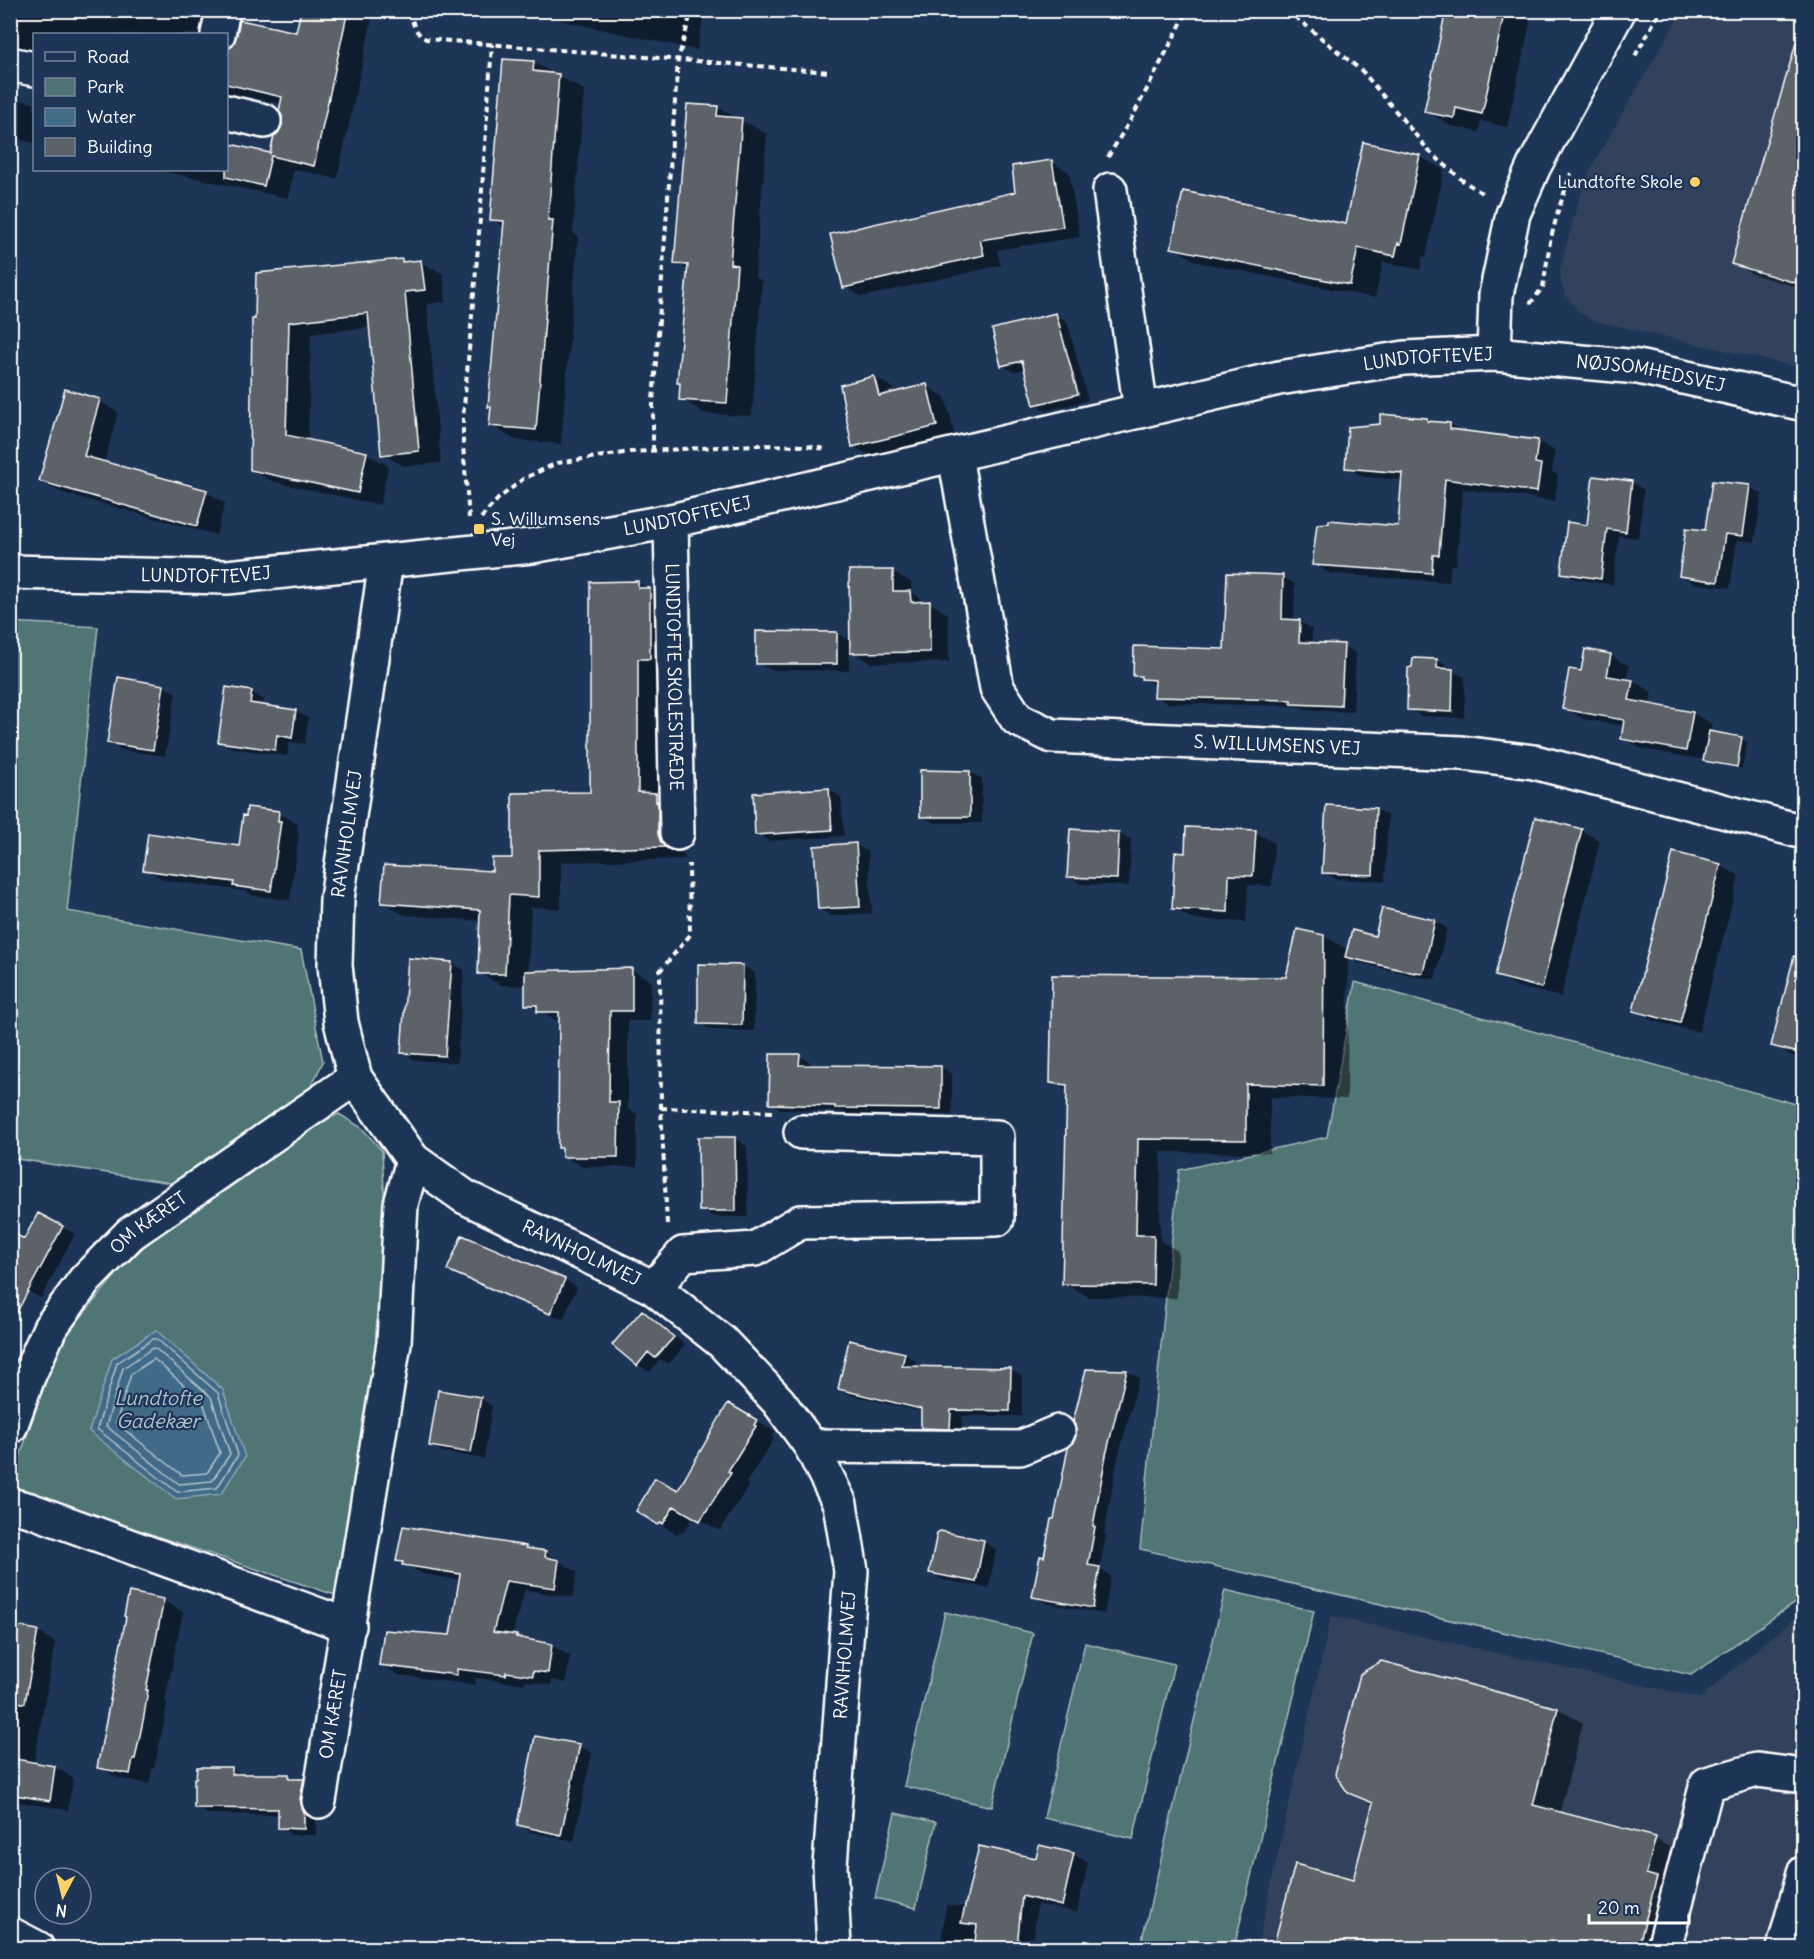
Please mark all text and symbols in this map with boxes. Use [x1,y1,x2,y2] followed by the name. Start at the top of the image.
[33,33,228,171] legend
[87,45,130,68] text: Road
[87,75,124,98] text: Park
[87,105,137,128] text: Water
[87,135,152,158] text: Building
[1557,170,1683,193] place label: Lundtofte Skole
[1688,175,1702,189] marker: Lundtofte Skole
[1361,342,1494,375] street label: LUNDTOFTEVEJ
[1575,349,1727,397] street label: NØJSOMHEDSVEJ
[622,490,754,540] street label: LUNDTOFTEVEJ
[491,507,600,551] place label: S. Willumsens Vej
[472,522,486,536] marker: S. Willumsens Vej
[140,561,272,588] street label: LUNDTOFTEVEJ
[661,563,688,791] street label: LUNDTOFTE SKOLESTRÆDE
[1193,730,1361,760] street label: S. WILLUMSENS VEJ
[326,769,367,899] street label: RAVNHOLMVEJ
[105,1186,191,1259] street label: OM KÆRET
[519,1214,645,1291] street label: RAVNHOLMVEJ
[114,1385,203,1433] water label: Lundtofte Gadekær
[829,1590,860,1720] street label: RAVNHOLMVEJ
[314,1668,351,1761] street label: OM KÆRET
[33,1866,93,1926] north arrow
[1589,1887,1690,1925] scale bar
[1598,1896,1640,1919] text: 20 m
[54,1900,68,1921] text: N

